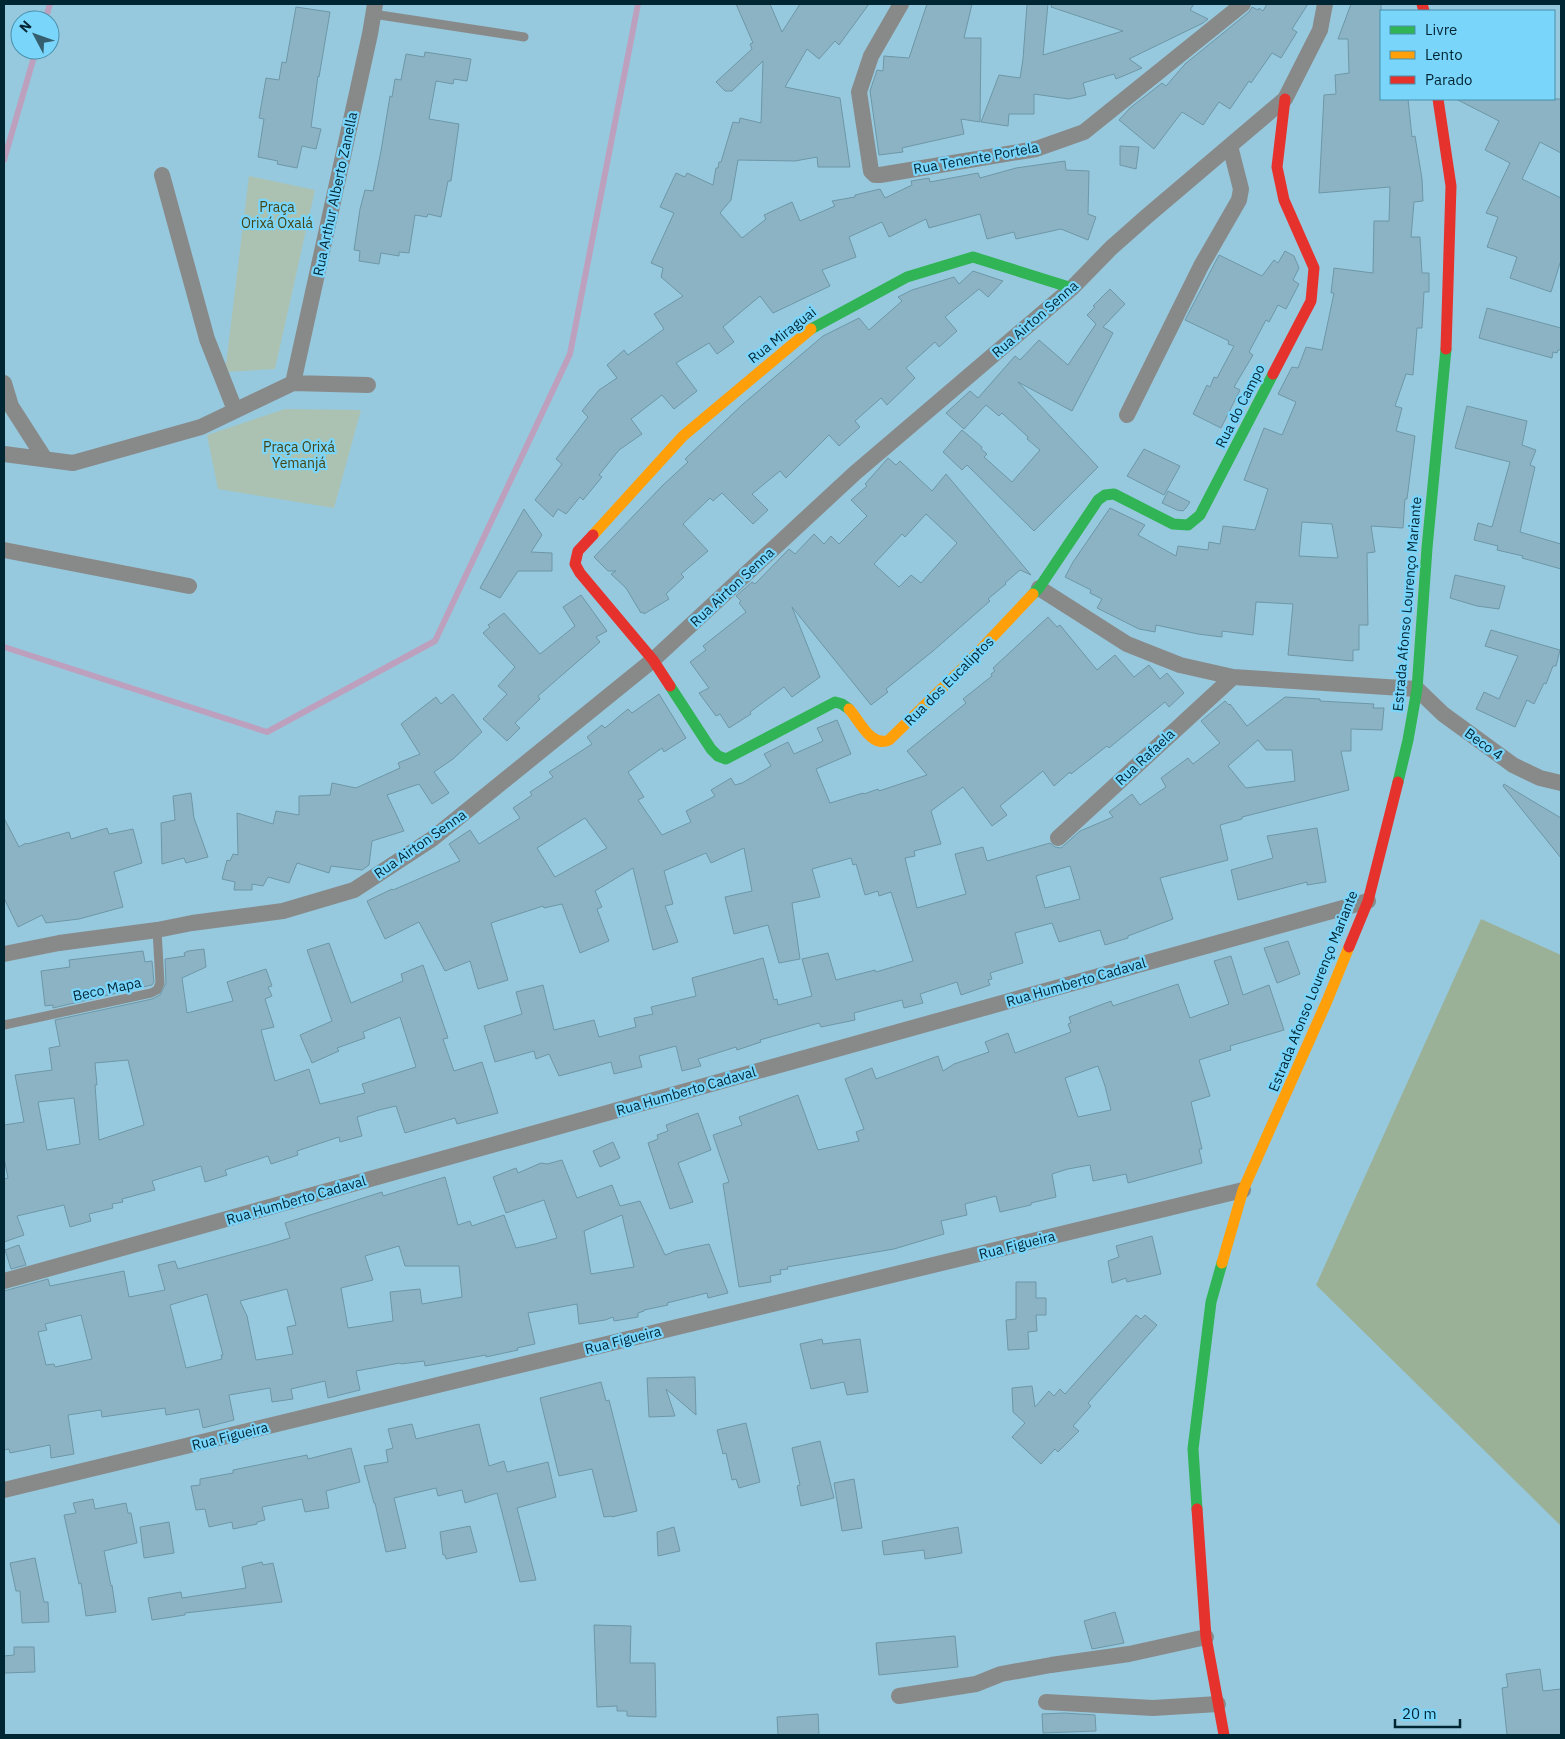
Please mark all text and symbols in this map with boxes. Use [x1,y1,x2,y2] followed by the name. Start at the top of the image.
[10,10,60,60] north arrow
[1380,10,1555,100] legend
[15,17,35,36] text: N
[1425,20,1457,39] text: Livre
[1425,45,1463,64] text: Lento
[1425,70,1473,89] text: Parado
[309,110,361,278] street label: Rua Arthur Alberto Zanella
[912,138,1041,178] street label: Rua Tenente Portela
[241,198,314,232] park label: Praça Orixá Oxalá
[988,276,1082,361] street label: Rua Airton Senna
[744,303,820,367] street label: Rua Miraguai
[1211,361,1269,451] street label: Rua do Campo
[263,438,335,472] park label: Praça Orixá Yemanjá
[1389,496,1425,712] street label: Estrada Afonso Lourenço Mariante
[686,543,778,631] street label: Rua Airton Senna
[900,632,998,730] street label: Rua dos Eucaliptos
[1461,724,1507,764] street label: Beco 4
[1111,725,1179,789] street label: Rua Rafaela
[370,805,470,882] street label: Rua Airton Senna
[1264,887,1362,1094] street label: Estrada Afonso Lourenço Mariante
[1004,953,1148,1011] street label: Rua Humberto Cadaval
[71,973,143,1005] street label: Beco Mapa
[614,1062,758,1120] street label: Rua Humberto Cadaval
[224,1171,368,1229] street label: Rua Humberto Cadaval
[977,1227,1058,1263] street label: Rua Figueira
[583,1322,664,1358] street label: Rua Figueira
[190,1418,271,1454] street label: Rua Figueira
[1395,1696,1460,1728] scale bar
[1402,1704,1437,1723] text: 20 m

